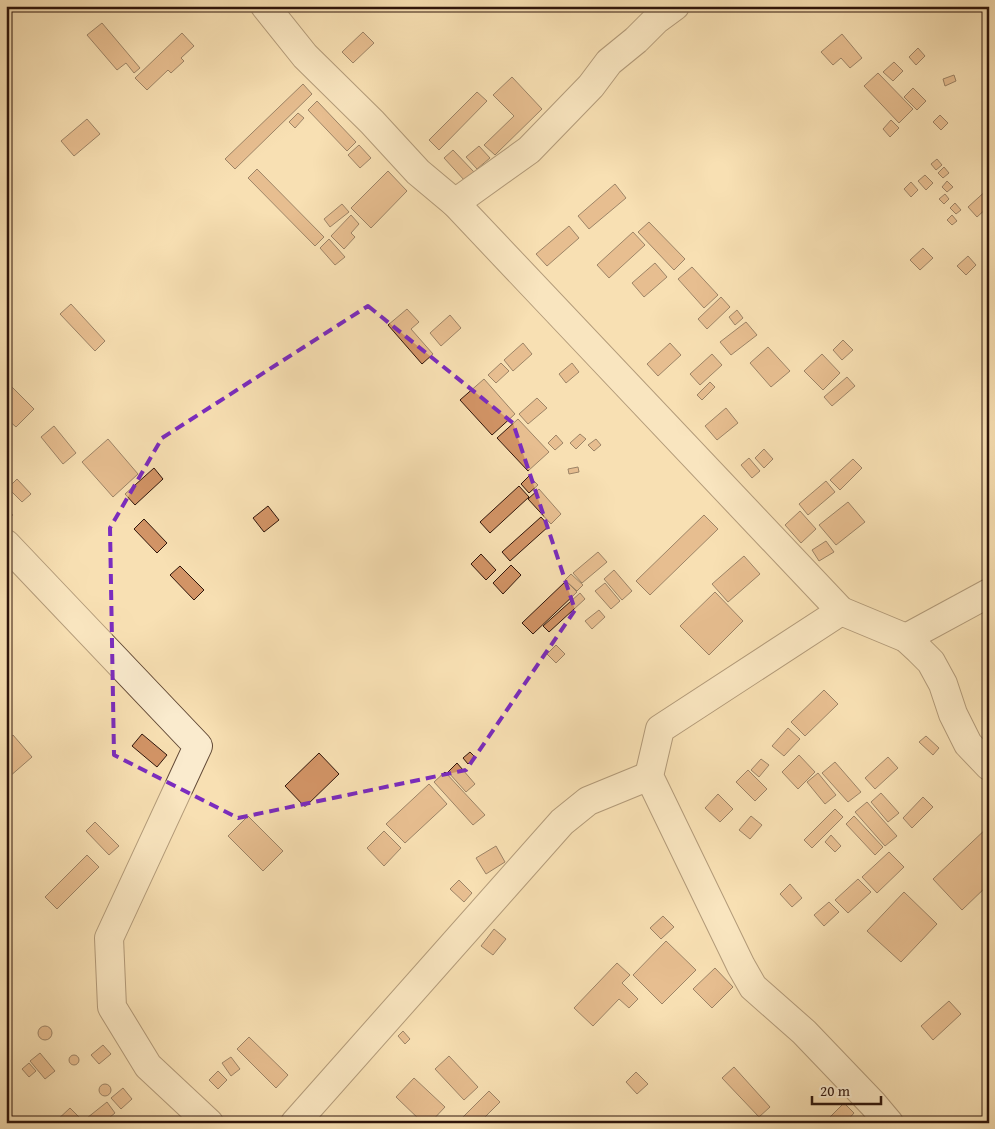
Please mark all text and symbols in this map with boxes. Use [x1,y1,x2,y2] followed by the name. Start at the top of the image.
[812,1074,881,1106] scale bar
[820,1080,851,1101] text: 20 m

